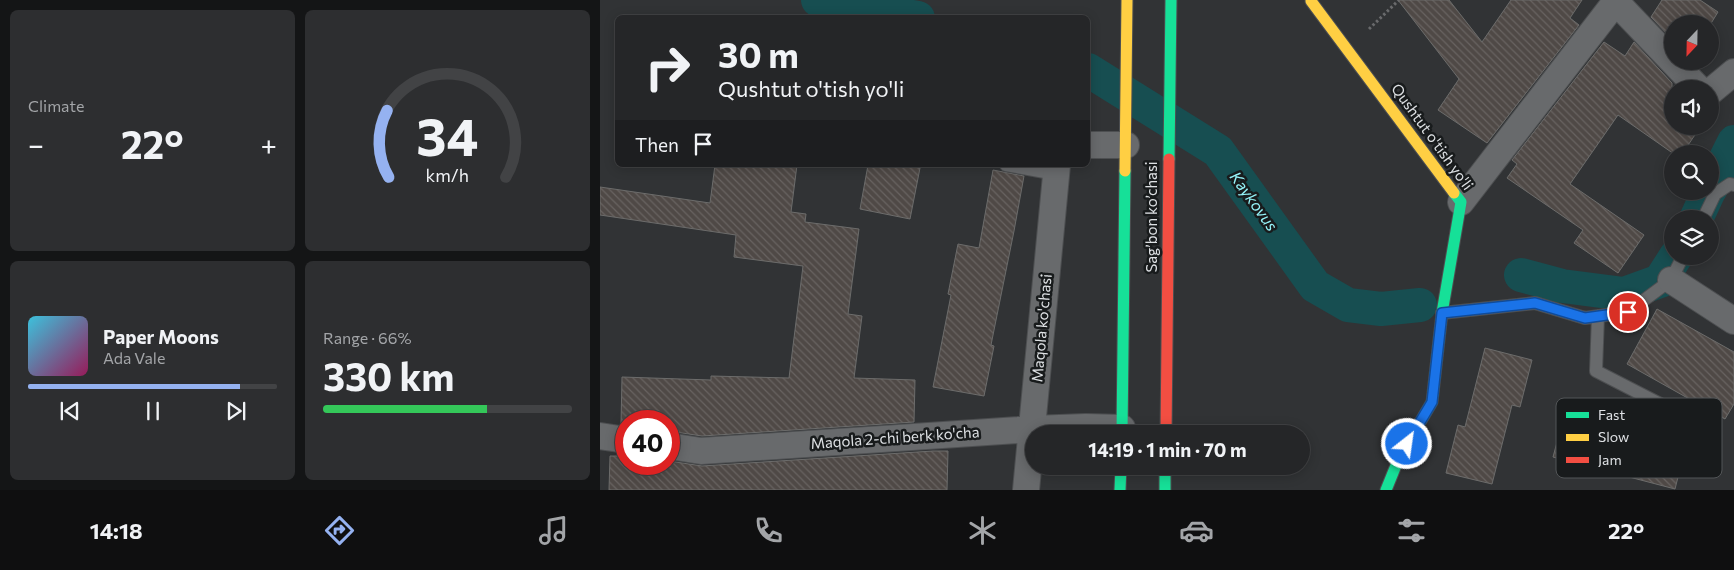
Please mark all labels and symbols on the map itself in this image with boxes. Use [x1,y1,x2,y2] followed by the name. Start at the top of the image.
[1664,15,1719,70] north arrow
[1388,80,1477,193] street label: Qushtut o'tish yo'li
[1142,161,1160,273] street label: Sag’bon ko’chasi
[1227,167,1282,234] water label: Kaykovus
[1027,273,1055,383] street label: Maqola ko'chasi
[1607,291,1649,333] pin
[1556,398,1722,478] legend
[1598,406,1625,423] text: Fast
[615,410,680,475] speed limit sign: 40
[1380,417,1432,469] position arrow
[810,422,980,452] street label: Maqola 2-chi berk ko'cha
[1598,428,1629,445] text: Slow
[1598,451,1622,468] text: Jam

